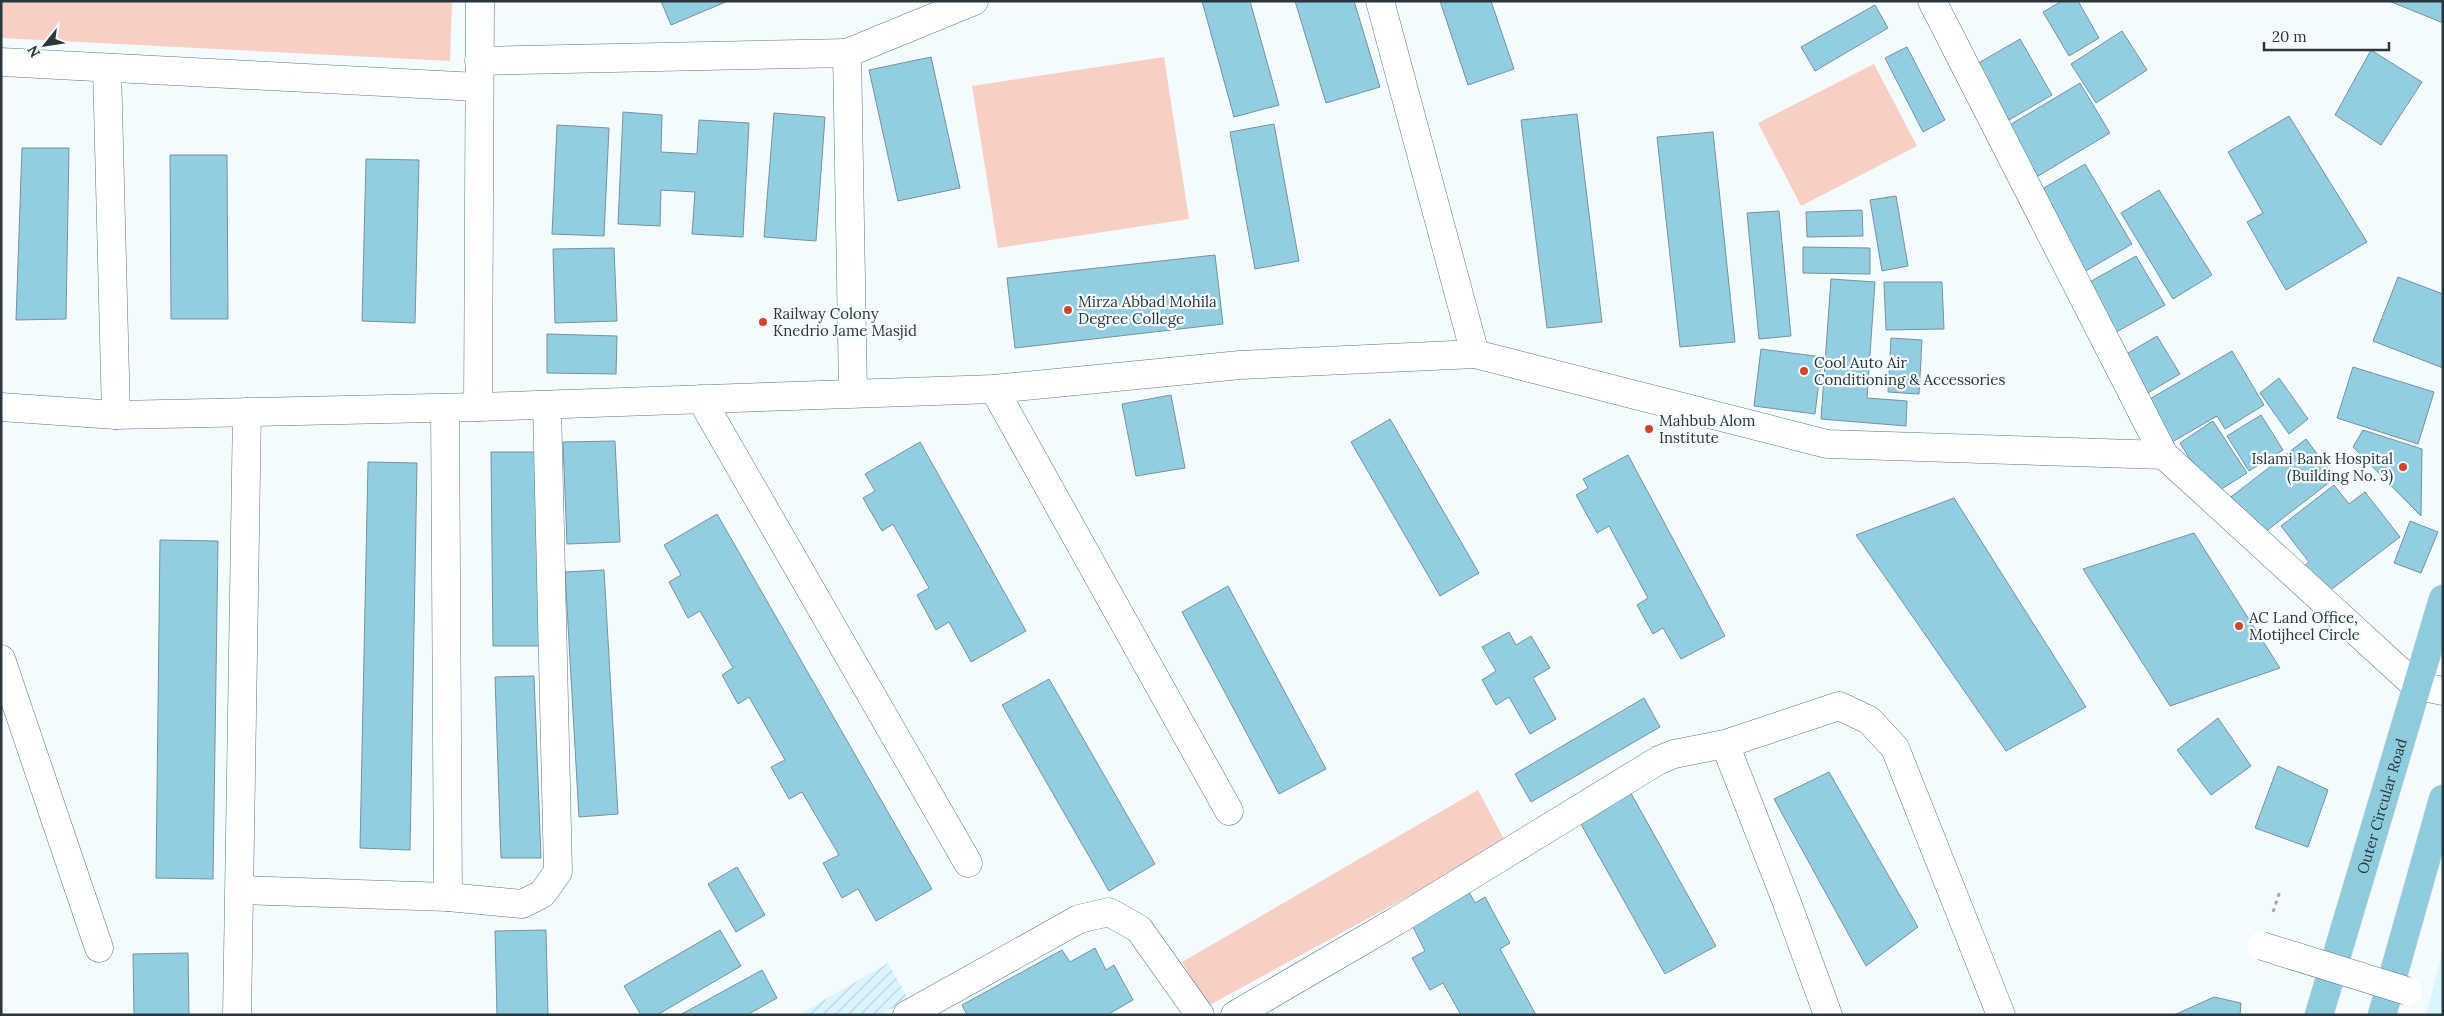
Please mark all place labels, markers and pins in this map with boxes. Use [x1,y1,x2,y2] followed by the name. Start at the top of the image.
[1078,292,1217,328] place label: Mirza Abbad Mohila Degree College
[773,304,917,340] place label: Railway Colony Knedrio Jame Masjid
[1062,304,1074,316] marker: Mirza Abbad Mohila Degree College
[757,316,769,328] marker: Railway Colony Knedrio Jame Masjid
[1814,353,2005,389] place label: Cool Auto Air Conditioning & Accessories
[1798,365,1810,377] marker: Cool Auto Air Conditioning & Accessories
[1659,411,1756,447] place label: Mahbub Alom Institute
[1643,423,1655,435] marker: Mahbub Alom Institute
[2251,449,2393,486] place label: Islami Bank Hospital (Building No. 3)
[2397,461,2409,473] marker: Islami Bank Hospital (Building No. 3)
[2248,608,2360,644] place label: AC Land Office, Motijheel Circle
[2233,620,2245,632] marker: AC Land Office, Motijheel Circle

